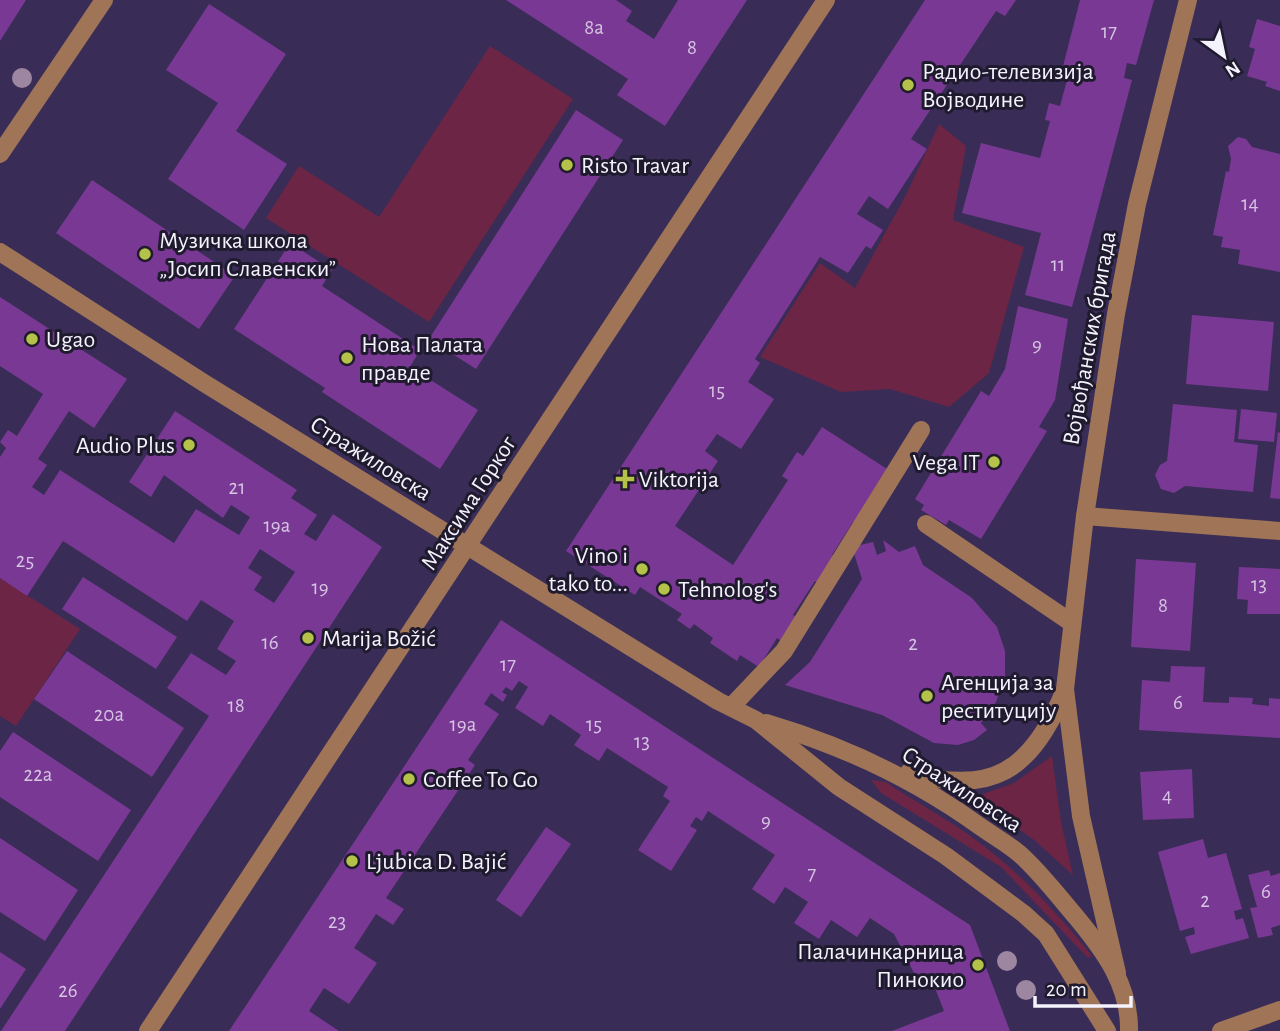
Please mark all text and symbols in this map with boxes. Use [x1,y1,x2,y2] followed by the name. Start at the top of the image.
[584,17,604,38] house number: 8a
[1101,21,1117,42] house number: 17
[1189,21,1259,91] north arrow
[687,37,697,58] house number: 8
[1222,57,1243,81] text: N
[922,60,1094,112] place label: Радио-телевизија Војводине
[900,77,916,93] marker: Радио-телевизија Војводине
[581,154,689,178] place label: Risto Travar
[559,157,575,173] marker: Risto Travar
[1241,193,1259,214] house number: 14
[159,229,336,281] place label: Музичка школа „Јосип Славенски”
[1059,229,1121,447] street label: Војвођанских бригада
[137,246,153,262] marker: Музичка школа „Јосип Славенски”
[1051,254,1065,275] house number: 11
[46,328,95,352] place label: Ugao
[24,331,40,347] marker: Ugao
[361,333,483,385] place label: Нова Палата правде
[1032,334,1042,355] house number: 9
[339,350,355,366] marker: Нова Палата правде
[709,380,725,401] house number: 15
[306,412,435,506] street label: Стражиловска
[417,432,521,575] street label: Максима Горког
[76,434,175,458] place label: Audio Plus
[181,437,197,453] marker: Audio Plus
[912,451,980,475] place label: Vega IT
[986,454,1002,470] marker: Vega IT
[639,468,719,492] place label: Viktorija
[617,471,633,487] marker: Viktorija
[229,477,245,498] house number: 21
[264,515,291,536] house number: 19a
[548,544,628,596] place label: Vino i tako to...
[16,550,34,571] house number: 25
[634,561,650,577] marker: Vino i tako to...
[1251,574,1267,595] house number: 13
[311,577,329,598] house number: 19
[678,578,778,602] place label: Tehnolog's
[656,581,672,597] marker: Tehnolog's
[1158,595,1168,616] house number: 8
[322,627,436,651] place label: Marija Božić
[300,630,316,646] marker: Marija Božić
[261,632,279,653] house number: 16
[908,633,918,654] house number: 2
[500,654,516,675] house number: 17
[941,671,1057,723] place label: Агенција за реституцију
[919,688,935,704] marker: Агенција за реституцију
[1173,692,1183,713] house number: 6
[227,695,245,716] house number: 18
[94,704,124,725] house number: 20a
[450,714,477,735] house number: 19a
[586,714,602,735] house number: 15
[634,731,650,752] house number: 13
[897,742,1026,837] street label: Стражиловска
[24,764,53,785] house number: 22a
[423,768,538,792] place label: Coffee To Go
[401,771,417,787] marker: Coffee To Go
[1162,785,1172,806] house number: 4
[761,810,771,831] house number: 9
[366,850,506,874] place label: Ljubica D. Bajić
[344,853,360,869] marker: Ljubica D. Bajić
[808,863,817,884] house number: 7
[1261,881,1271,902] house number: 6
[1200,890,1210,911] house number: 2
[328,911,346,932] house number: 23
[797,940,964,992] place label: Палачинкарница Пинокио
[970,957,986,973] marker: Палачинкарница Пинокио
[1035,964,1131,1008] scale bar
[1046,979,1087,1000] text: 20 m
[58,980,78,1001] house number: 26

